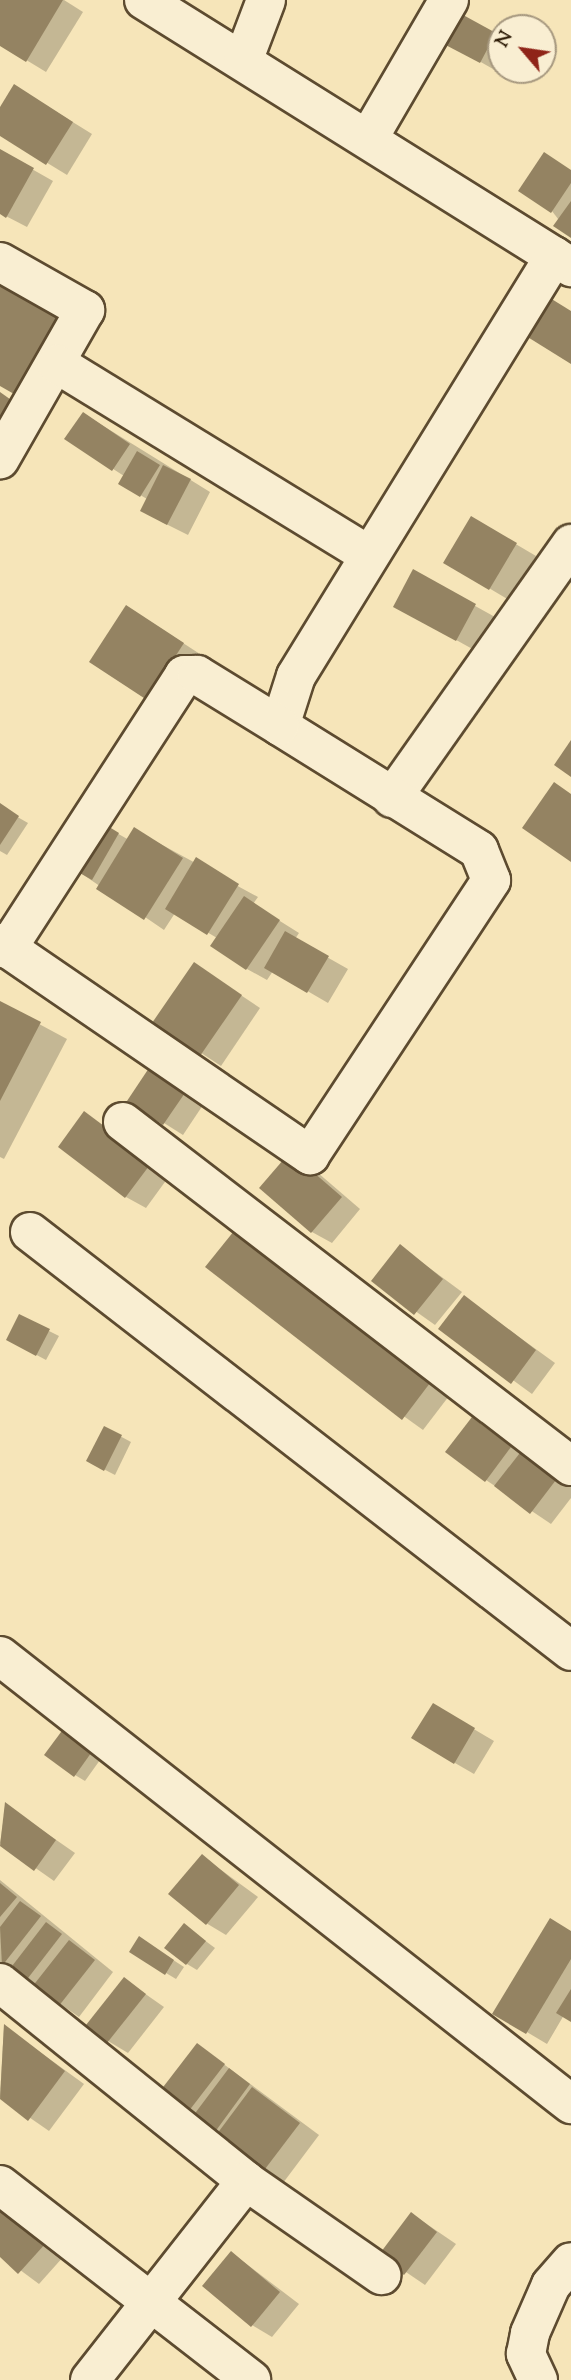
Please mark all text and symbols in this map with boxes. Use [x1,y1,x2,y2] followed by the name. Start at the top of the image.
[487,14,557,84] north arrow
[489,26,520,53] text: N

